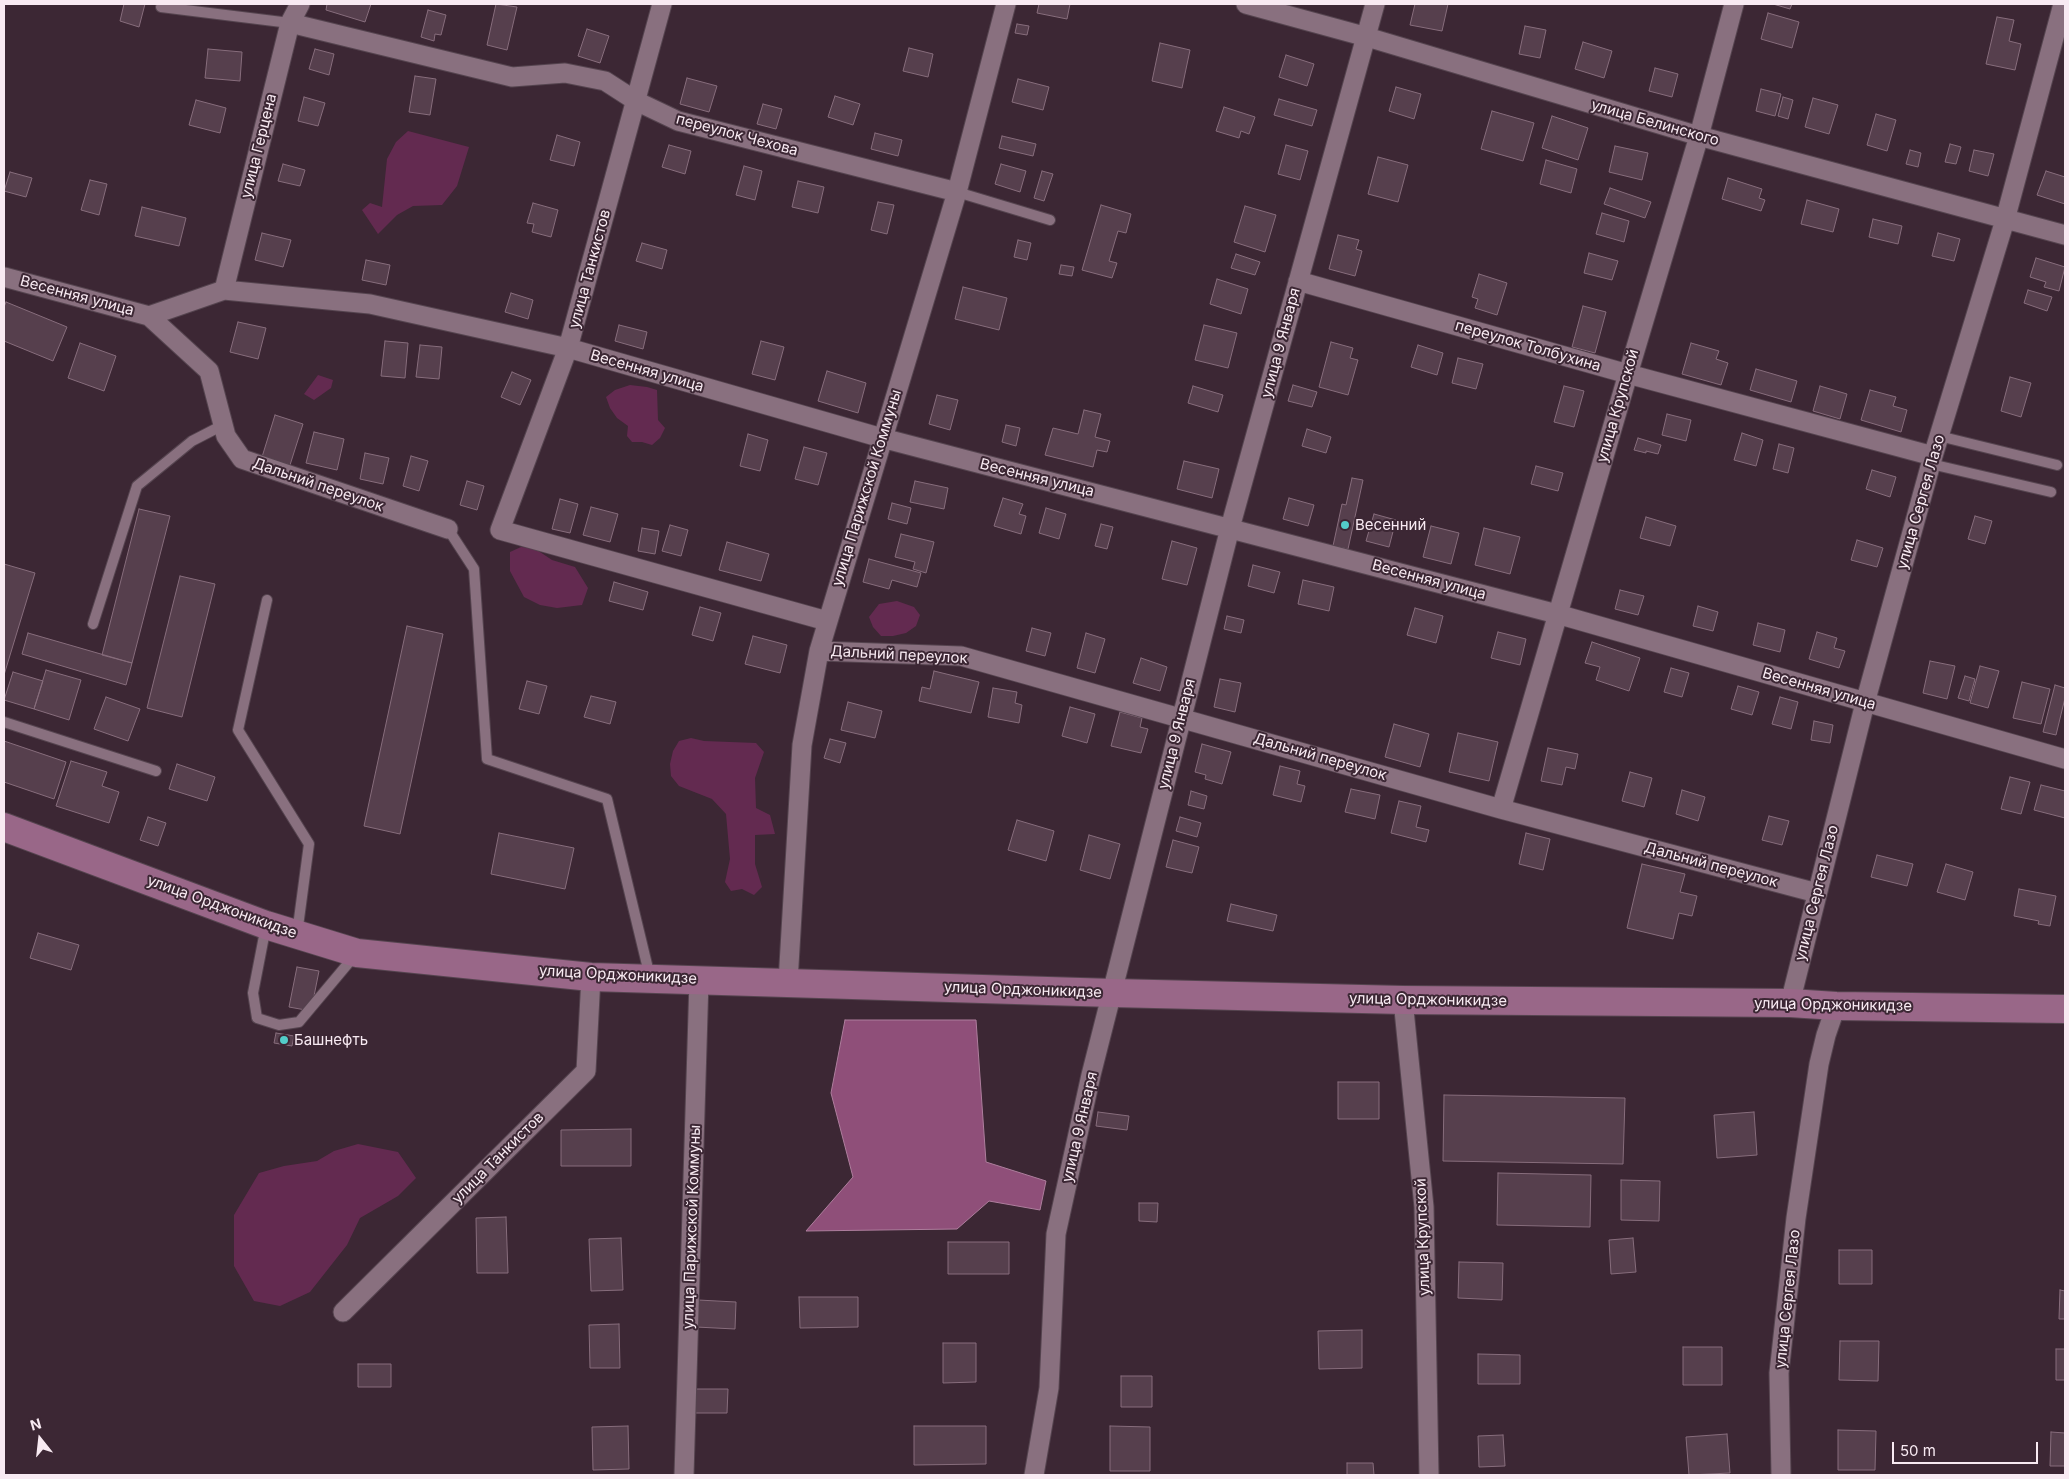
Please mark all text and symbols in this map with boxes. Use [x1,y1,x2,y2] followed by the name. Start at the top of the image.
[237,92,281,200] street label: улица Герцена
[1589,96,1721,150] street label: улица Белинского
[674,110,800,160] street label: переулок Чехова
[565,208,615,330] street label: улица Танкистов
[18,272,136,320] street label: Весенняя улица
[1258,286,1304,400] street label: улица 9 Января
[1453,317,1603,375] street label: переулок Толбухина
[588,346,706,396] street label: Весенняя улица
[1593,347,1643,465] street label: улица Крупской
[828,388,906,588] street label: улица Парижской Коммуны
[1893,433,1949,571] street label: улица Сергея Лазо
[250,454,386,516] street label: Дальний переулок
[978,455,1096,501] street label: Весенняя улица
[1355,516,1426,534] place label: Весенний
[1339,519,1351,531] marker: Весенний
[1370,556,1488,604] street label: Весенняя улица
[830,642,968,668] street label: Дальний переулок
[1760,664,1878,714] street label: Весенняя улица
[1155,677,1199,791] street label: улица 9 Января
[1252,729,1388,785] street label: Дальний переулок
[1791,823,1843,963] street label: улица Сергея Лазо
[1642,839,1780,891] street label: Дальний переулок
[145,872,299,942] street label: улица Орджоникидзе
[539,962,697,988] street label: улица Орджоникидзе
[944,978,1102,1002] street label: улица Орджоникидзе
[1349,990,1507,1010] street label: улица Орджоникидзе
[1754,995,1912,1015] street label: улица Орджоникидзе
[294,1031,368,1049] place label: Башнефть
[278,1034,290,1046] marker: Башнефть
[1058,1070,1102,1184] street label: улица 9 Января
[448,1108,548,1208] street label: улица Танкистов
[679,1124,705,1330] street label: улица Парижской Коммуны
[1412,1178,1434,1296] street label: улица Крупской
[1772,1229,1804,1369] street label: улица Сергея Лазо
[15,1414,65,1464] north arrow
[28,1414,43,1434] text: N
[1894,1432,2040,1464] scale bar
[1900,1441,1936,1460] text: 50 m

